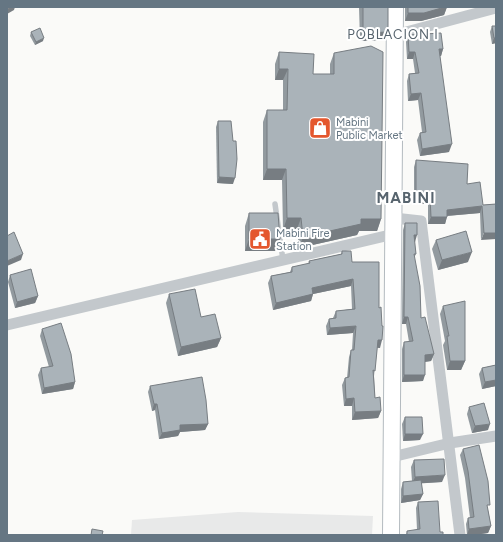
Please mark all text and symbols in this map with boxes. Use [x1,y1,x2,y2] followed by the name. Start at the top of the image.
[347,27,439,42] district label: POBLACION I
[307,115,333,141] shop icon: Mabini Public Market
[336,116,403,142] place label: Mabini Public Market
[376,189,436,207] district label: MABINI
[247,226,273,252] public building icon: Mabini Fire Station
[276,227,330,253] place label: Mabini Fire Station

